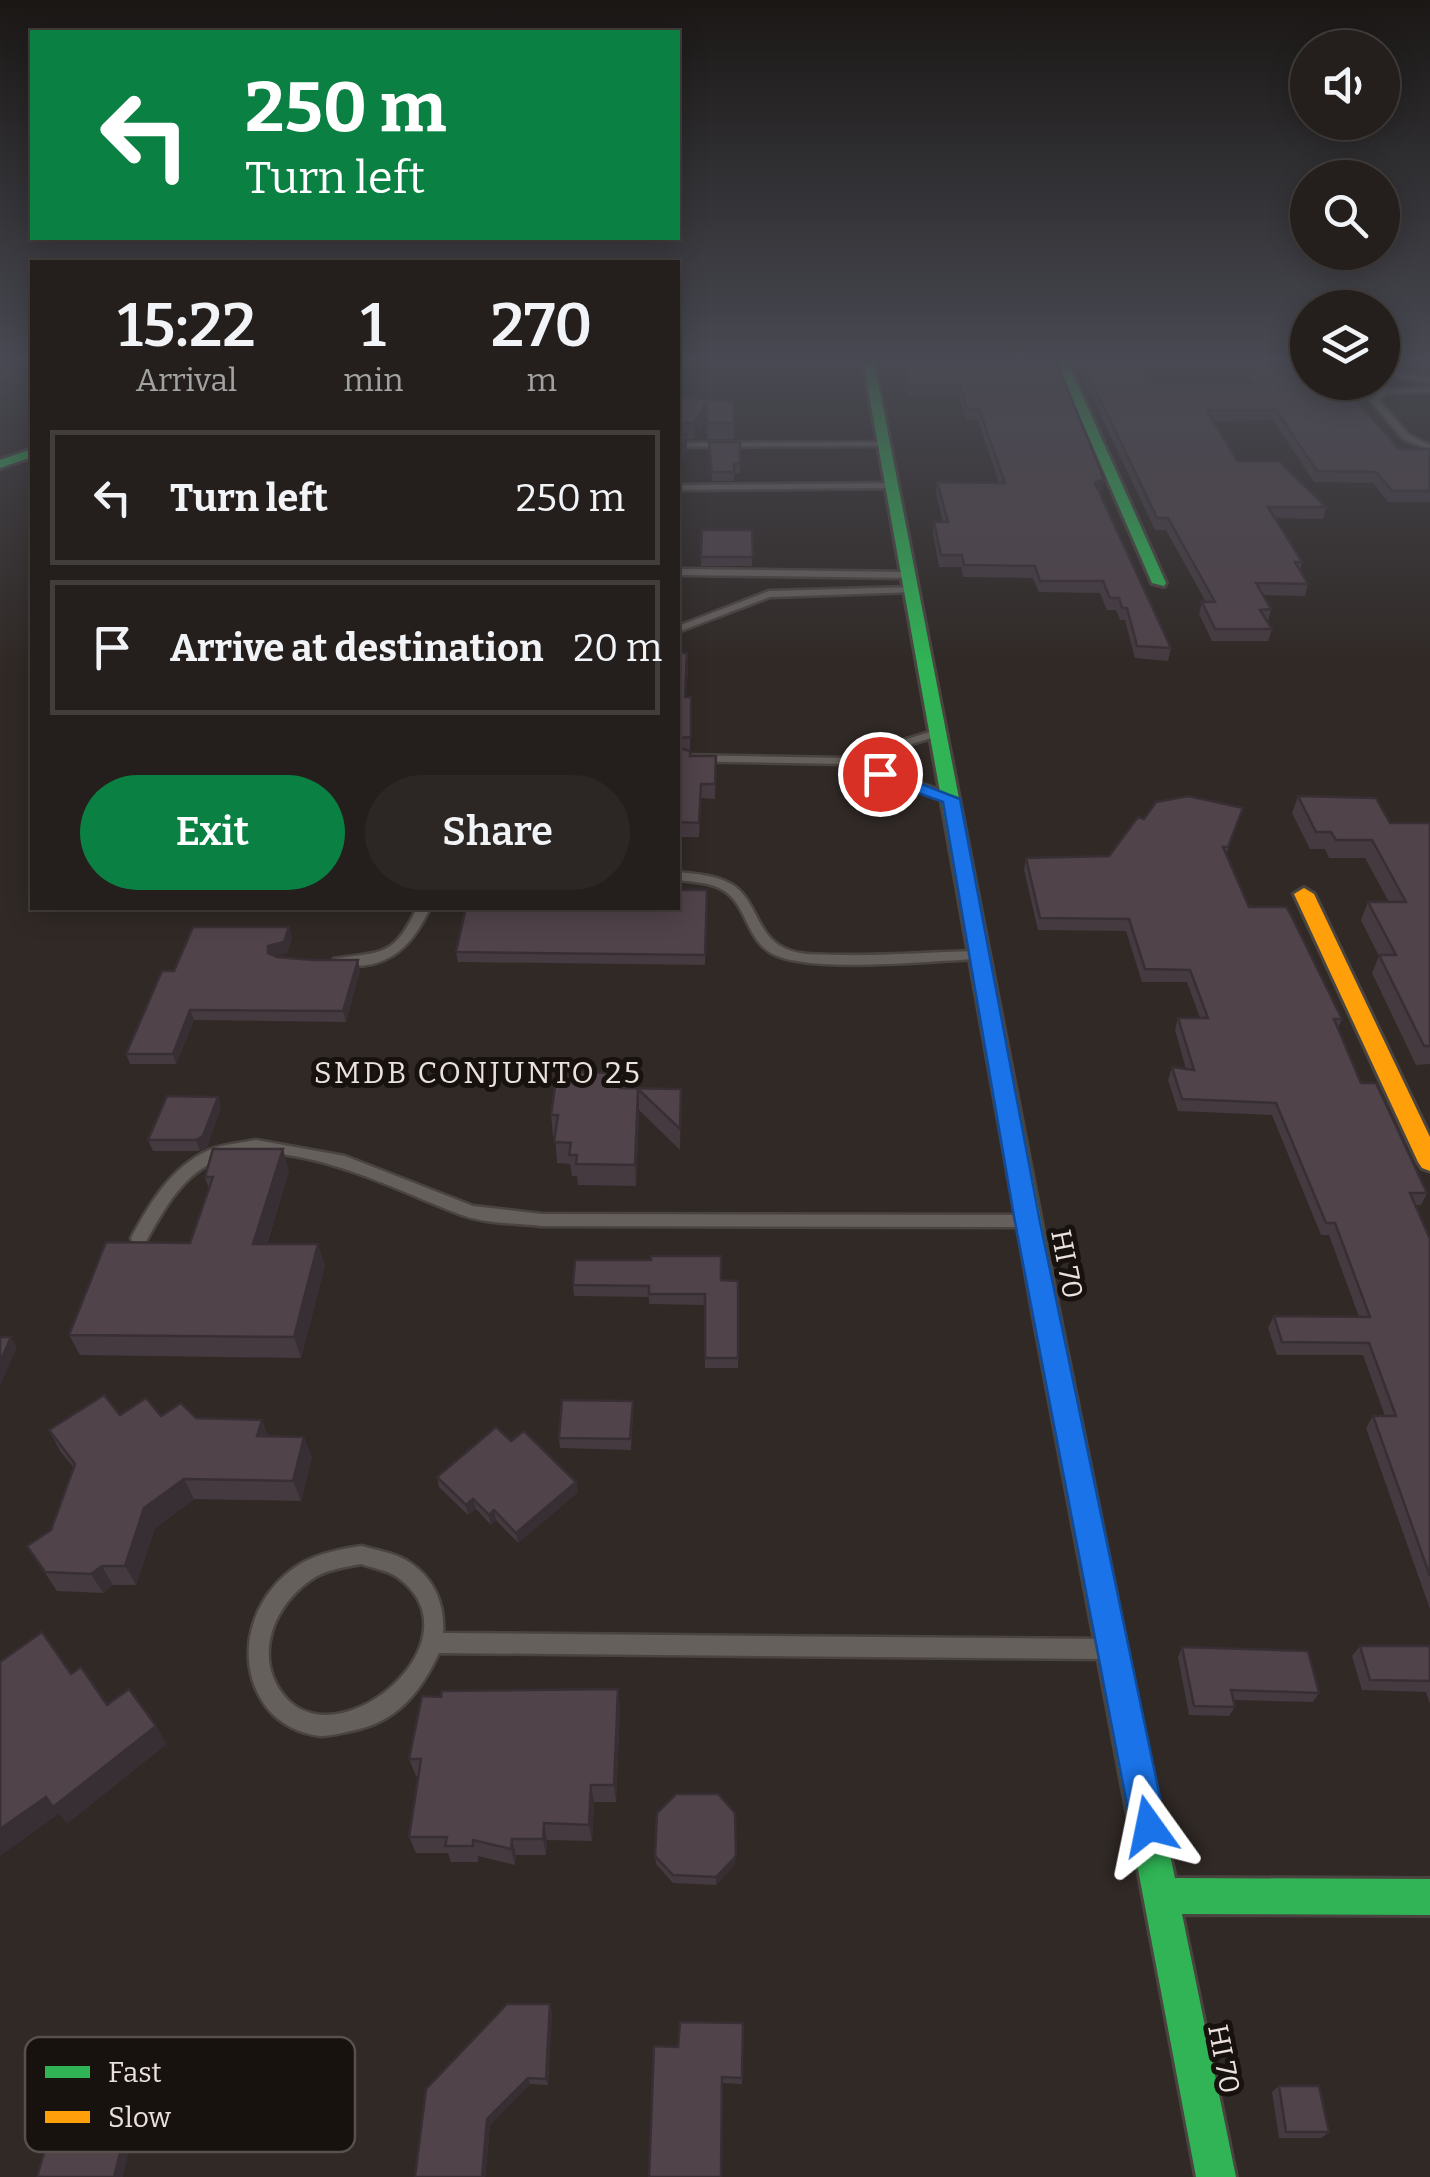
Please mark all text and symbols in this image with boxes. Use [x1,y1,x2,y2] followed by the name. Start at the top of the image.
[1290,30,1400,400] map controls
[1290,30,1400,140] button: sound
[245,66,447,150] text: 250 m
[80,70,210,200] icon: left
[245,151,425,205] text: Turn left
[1290,160,1400,270] button: search
[117,290,256,362] text: 15:22
[361,290,386,362] text: 1
[491,290,593,362] text: 270
[1290,290,1400,400] button: layers
[136,361,237,399] text: Arrival
[343,361,403,399] text: min
[526,361,557,399] text: m
[85,470,140,525] icon: left
[170,475,328,521] text: Turn left
[516,475,625,521] text: 250 m
[85,620,140,675] icon: arrive
[170,625,543,671] text: Arrive at destination
[573,625,662,671] text: 20 m
[838,732,923,817] pin
[853,747,908,802] icon: arrive
[80,775,345,890] button: Exit
[365,775,630,890] button: Share
[314,1055,642,1091] district label: SMDB CONJUNTO 25
[1044,1227,1090,1301] street label: HI 70
[1097,1774,1201,1878] position arrow
[1201,2022,1247,2096] street label: HI 70
[25,2037,355,2152] legend
[108,2056,162,2089] text: Fast
[108,2101,171,2134] text: Slow

